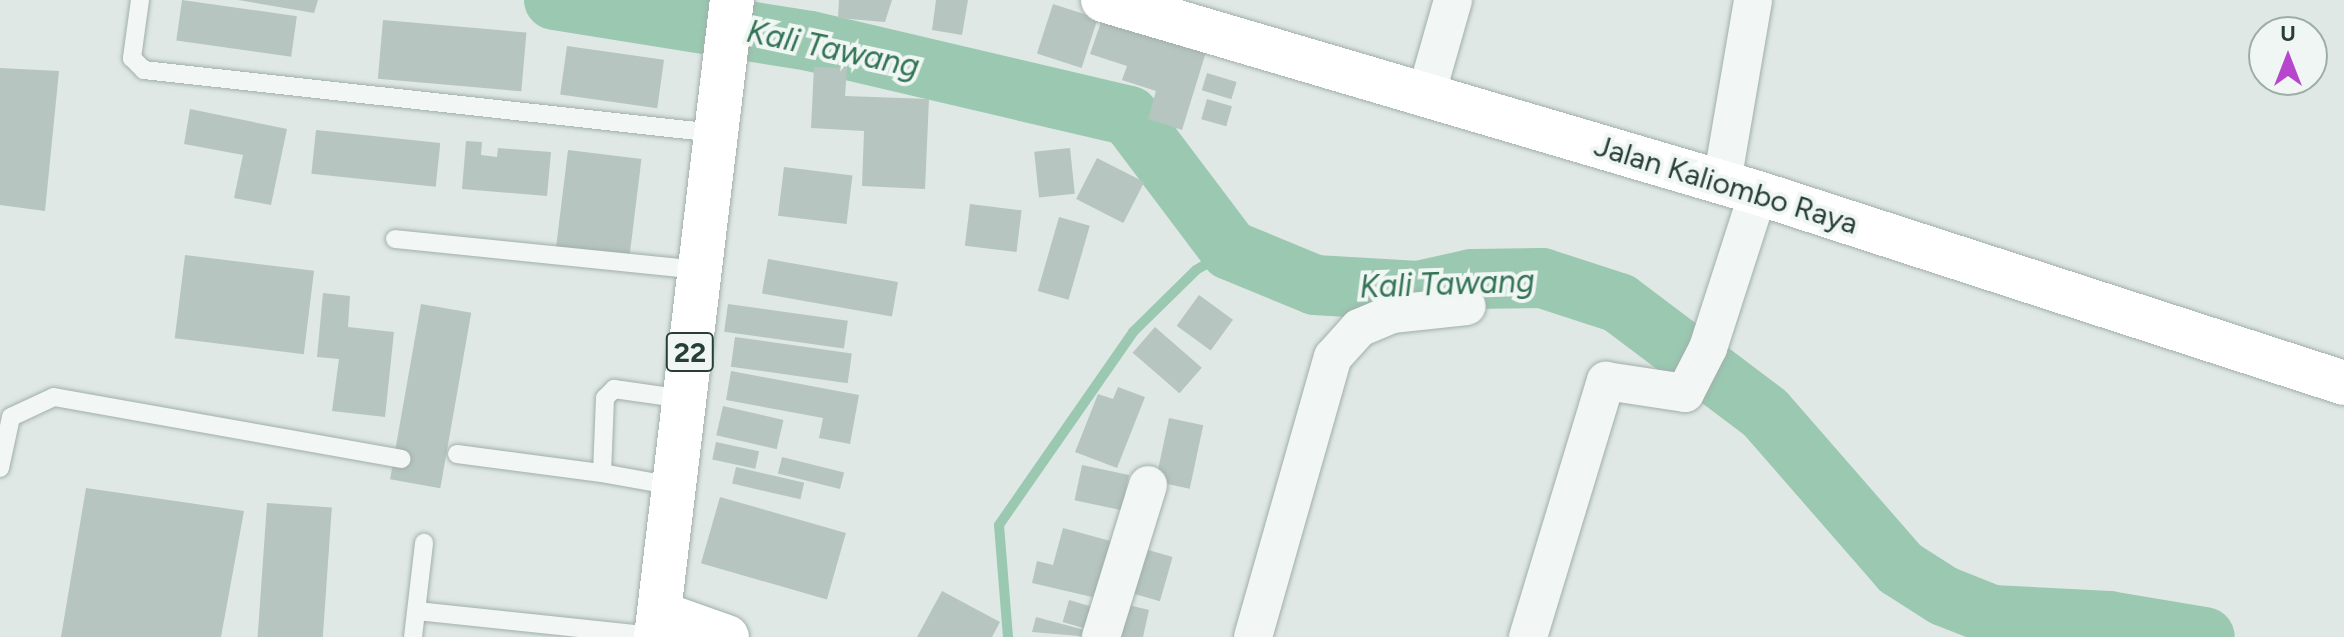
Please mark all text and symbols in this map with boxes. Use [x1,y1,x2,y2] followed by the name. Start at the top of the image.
[743,12,923,86] water label: Kali Tawang
[2248,16,2328,96] north arrow
[2280,20,2296,47] text: U
[1590,128,1862,242] street label: Jalan Kaliombo Raya
[1359,262,1535,306] water label: Kali Tawang
[664,328,716,376] road number: 22

